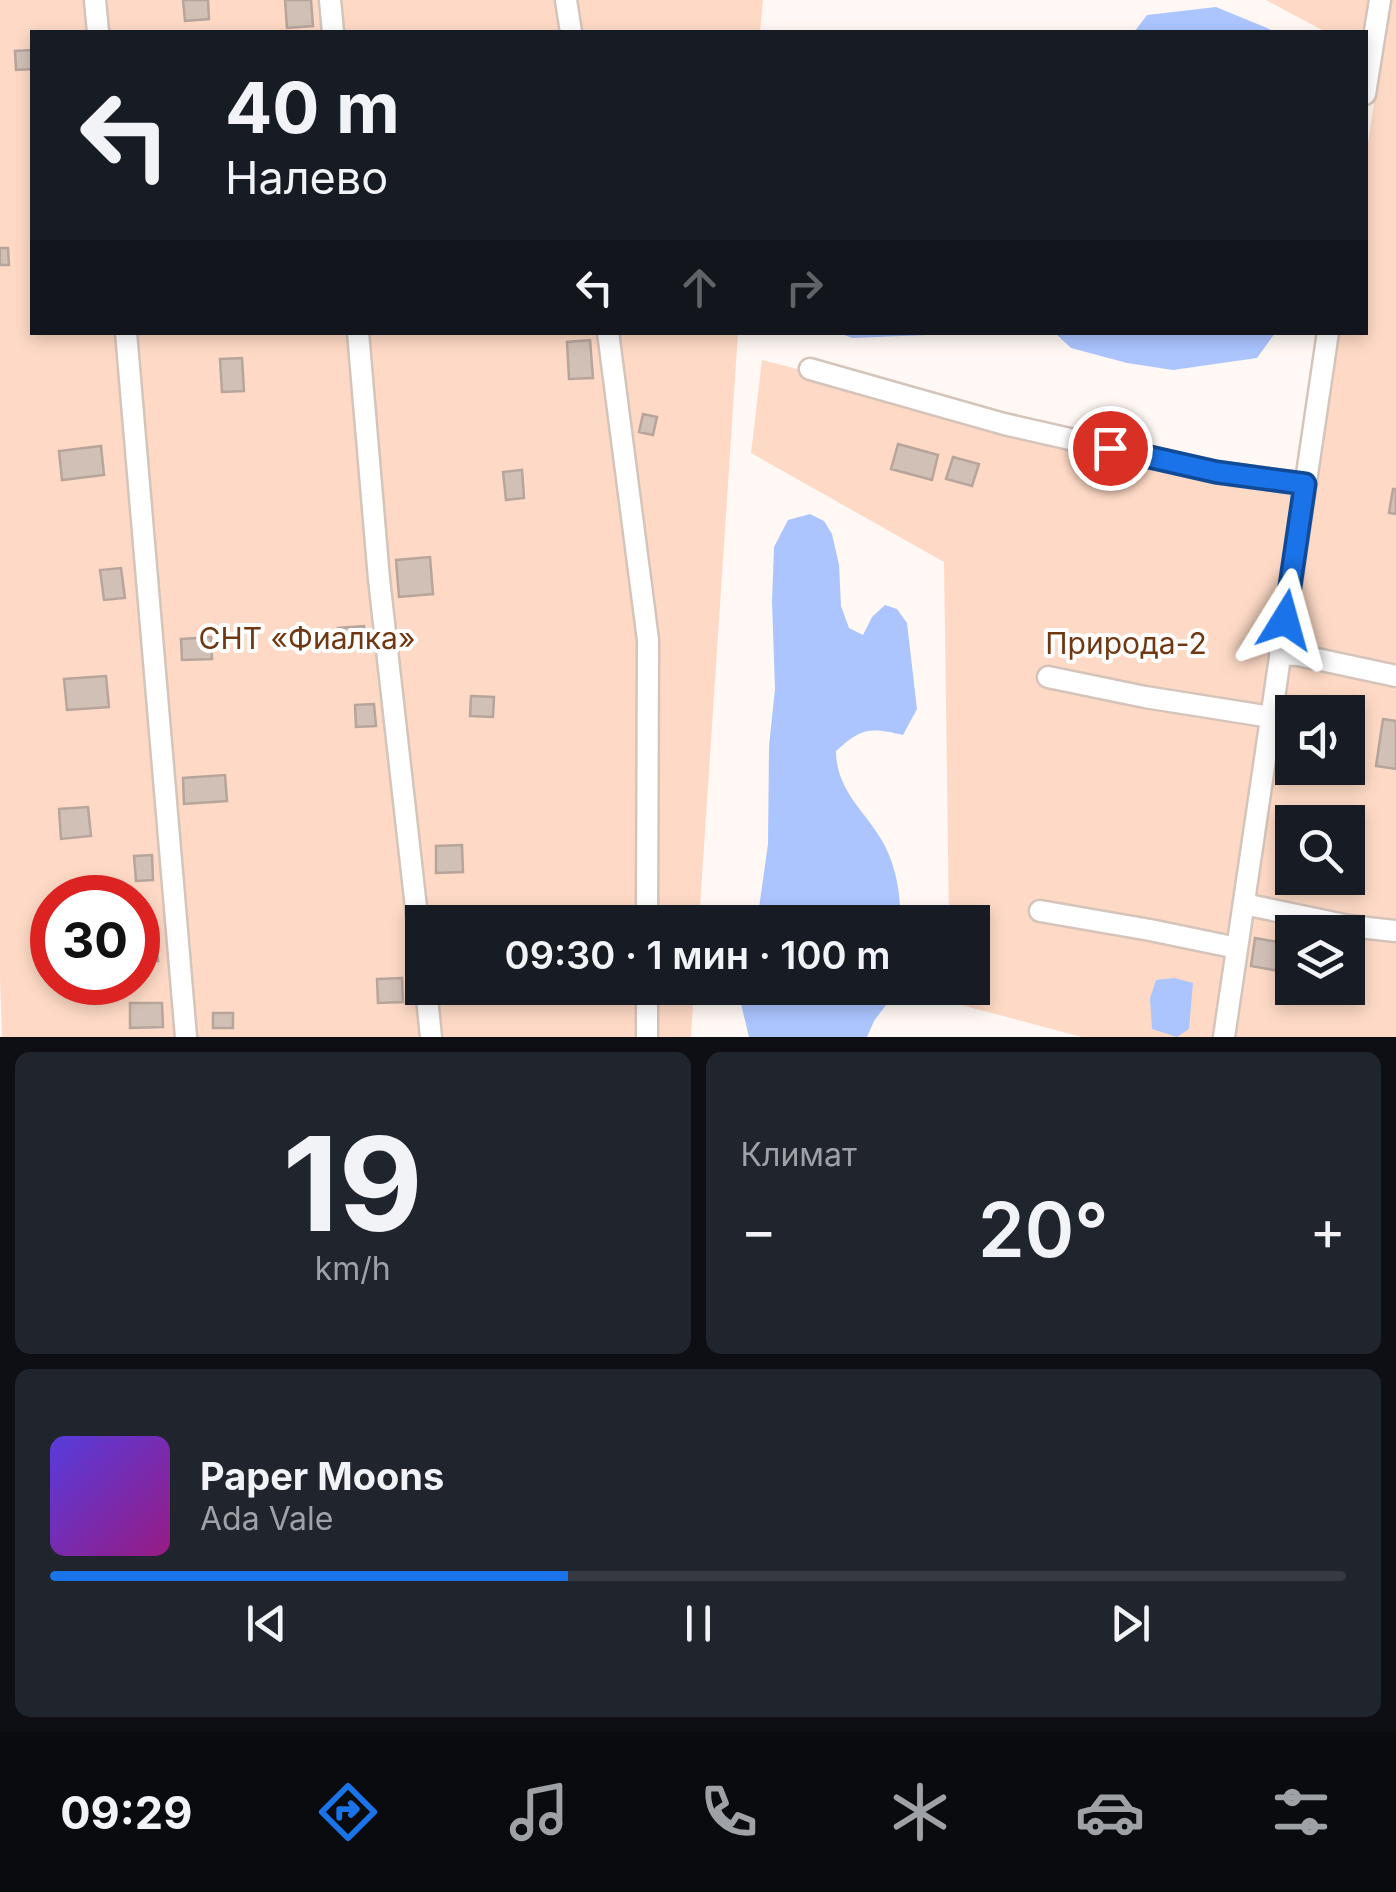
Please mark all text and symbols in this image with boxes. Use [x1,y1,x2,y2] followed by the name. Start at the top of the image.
[225,65,400,150] text: 40 m
[60,70,190,200] icon: left
[225,150,388,205] text: Налево
[567,260,622,315] icon: left
[672,260,727,315] icon: ahead
[777,260,832,315] icon: right
[1068,406,1153,491] pin
[1083,421,1138,476] icon: arrive
[1233,568,1337,672] position arrow
[199,620,415,656] park label: СНТ «Фиалка»
[1045,625,1207,661] park label: Природа-2
[1275,695,1365,1005] map controls
[1275,695,1365,785] button: sound
[1275,805,1365,895] button: search
[30,875,160,1005] speed limit sign: 30
[1275,915,1365,1005] button: layers
[505,932,890,978] text: 09:30 · 1 мин · 100 m
[283,1105,423,1262] text: 19
[741,1135,857,1174] text: Климат
[978,1184,1109,1275] text: 20°
[741,1197,777,1263] text: −
[1310,1197,1346,1263] text: +
[315,1249,391,1288] text: km/h
[200,1453,444,1499] text: Paper Moons
[200,1499,333,1538] text: Ada Vale
[239,1596,294,1651] icon: previous
[671,1596,726,1651] icon: pause
[1103,1596,1158,1651] icon: next
[313,1777,383,1847] icon: directions
[504,1777,574,1847] icon: music
[694,1777,764,1847] icon: phone
[885,1777,955,1847] icon: climate
[1075,1777,1145,1847] icon: car
[1266,1777,1336,1847] icon: filters
[60,1785,192,1840] text: 09:29

